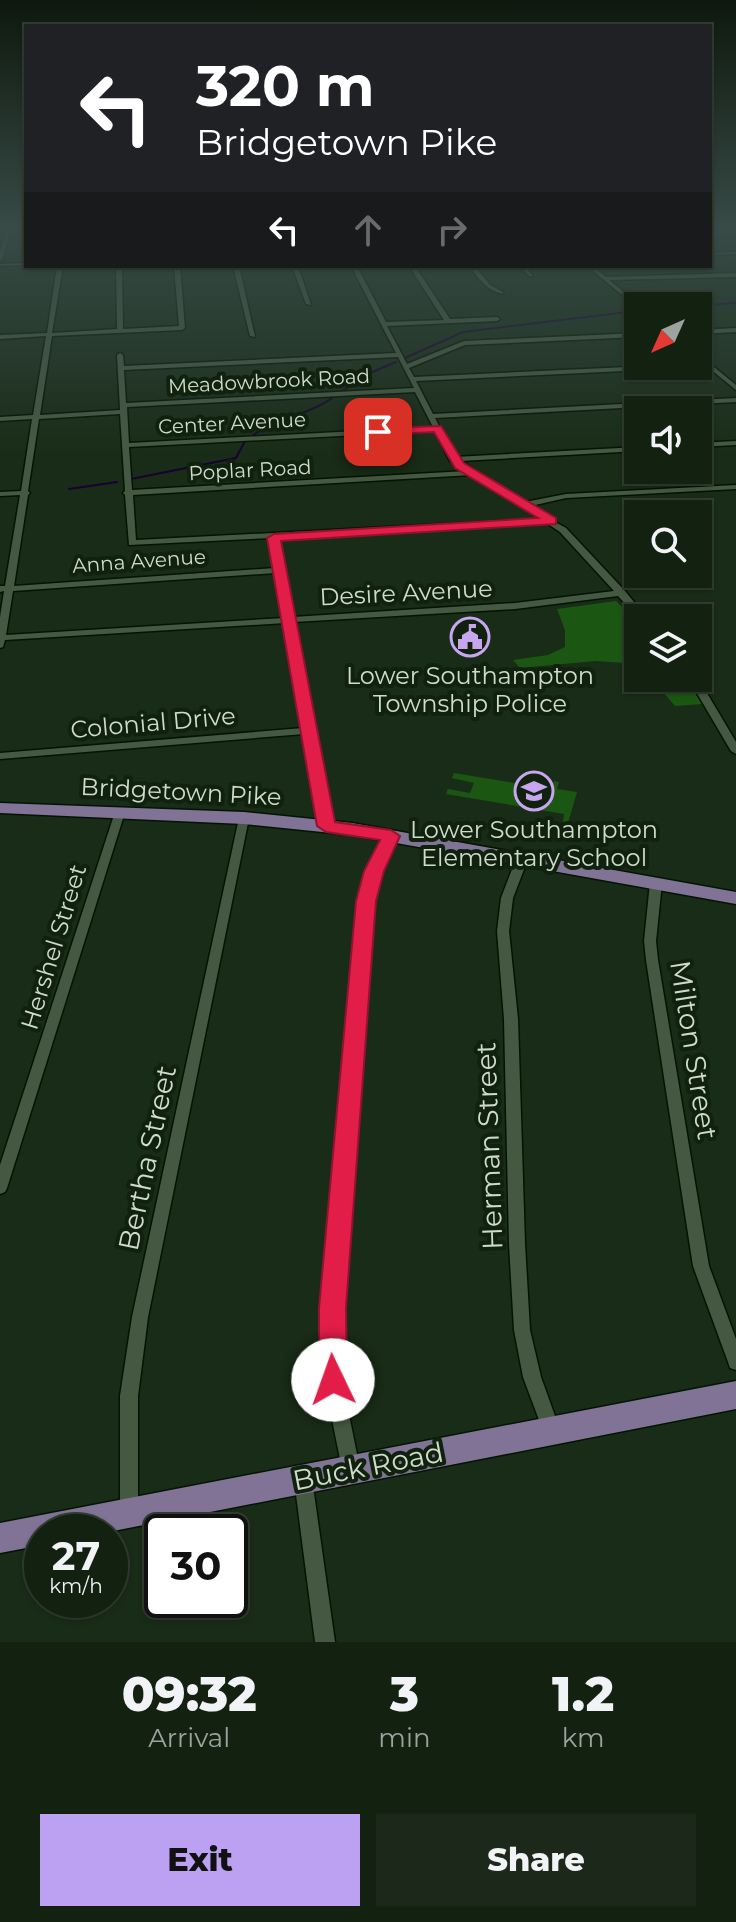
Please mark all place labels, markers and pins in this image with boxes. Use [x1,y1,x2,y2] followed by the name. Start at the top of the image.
[344,398,412,466] pin
[449,616,491,658] public building icon: Lower Southampton Township Police
[346,661,594,718] place label: Lower Southampton Township Police
[513,770,555,812] school or university icon: Lower Southampton Elementary School
[410,815,658,872] place label: Lower Southampton Elementary School

